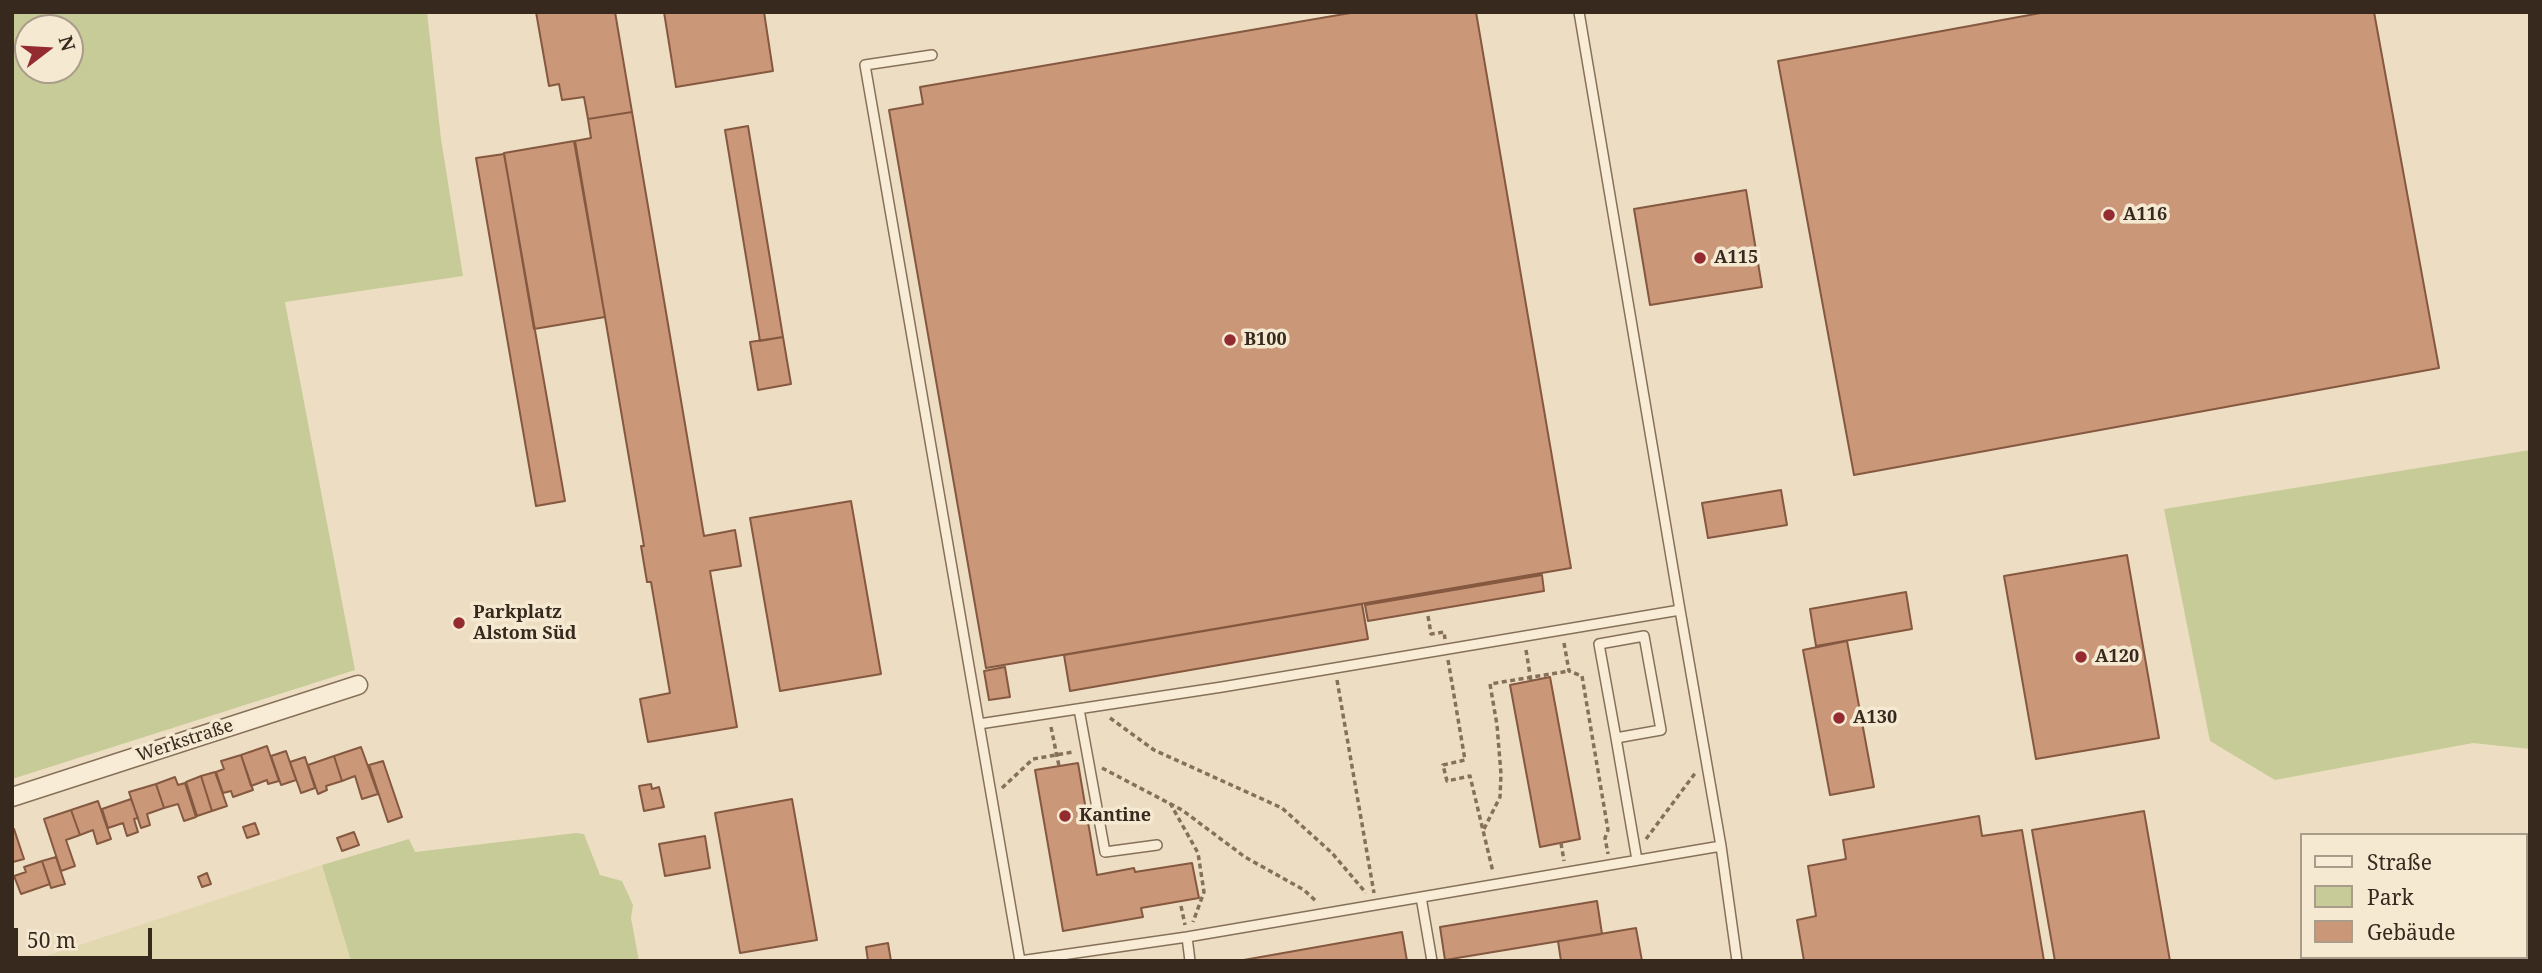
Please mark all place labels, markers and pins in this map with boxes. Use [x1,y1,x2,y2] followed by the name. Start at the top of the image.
[2123,204,2167,226] place label: A116
[2101,207,2117,223] marker: A116
[1714,247,1758,269] place label: A115
[1692,250,1708,266] marker: A115
[1244,329,1287,351] place label: B100
[1222,332,1238,348] marker: B100
[473,602,576,644] place label: Parkplatz Alstom Süd
[451,615,467,631] marker: Parkplatz Alstom Süd
[2095,646,2139,668] place label: A120
[2073,649,2089,665] marker: A120
[1853,707,1897,729] place label: A130
[1831,710,1847,726] marker: A130
[1079,805,1151,827] place label: Kantine
[1057,808,1073,824] marker: Kantine

